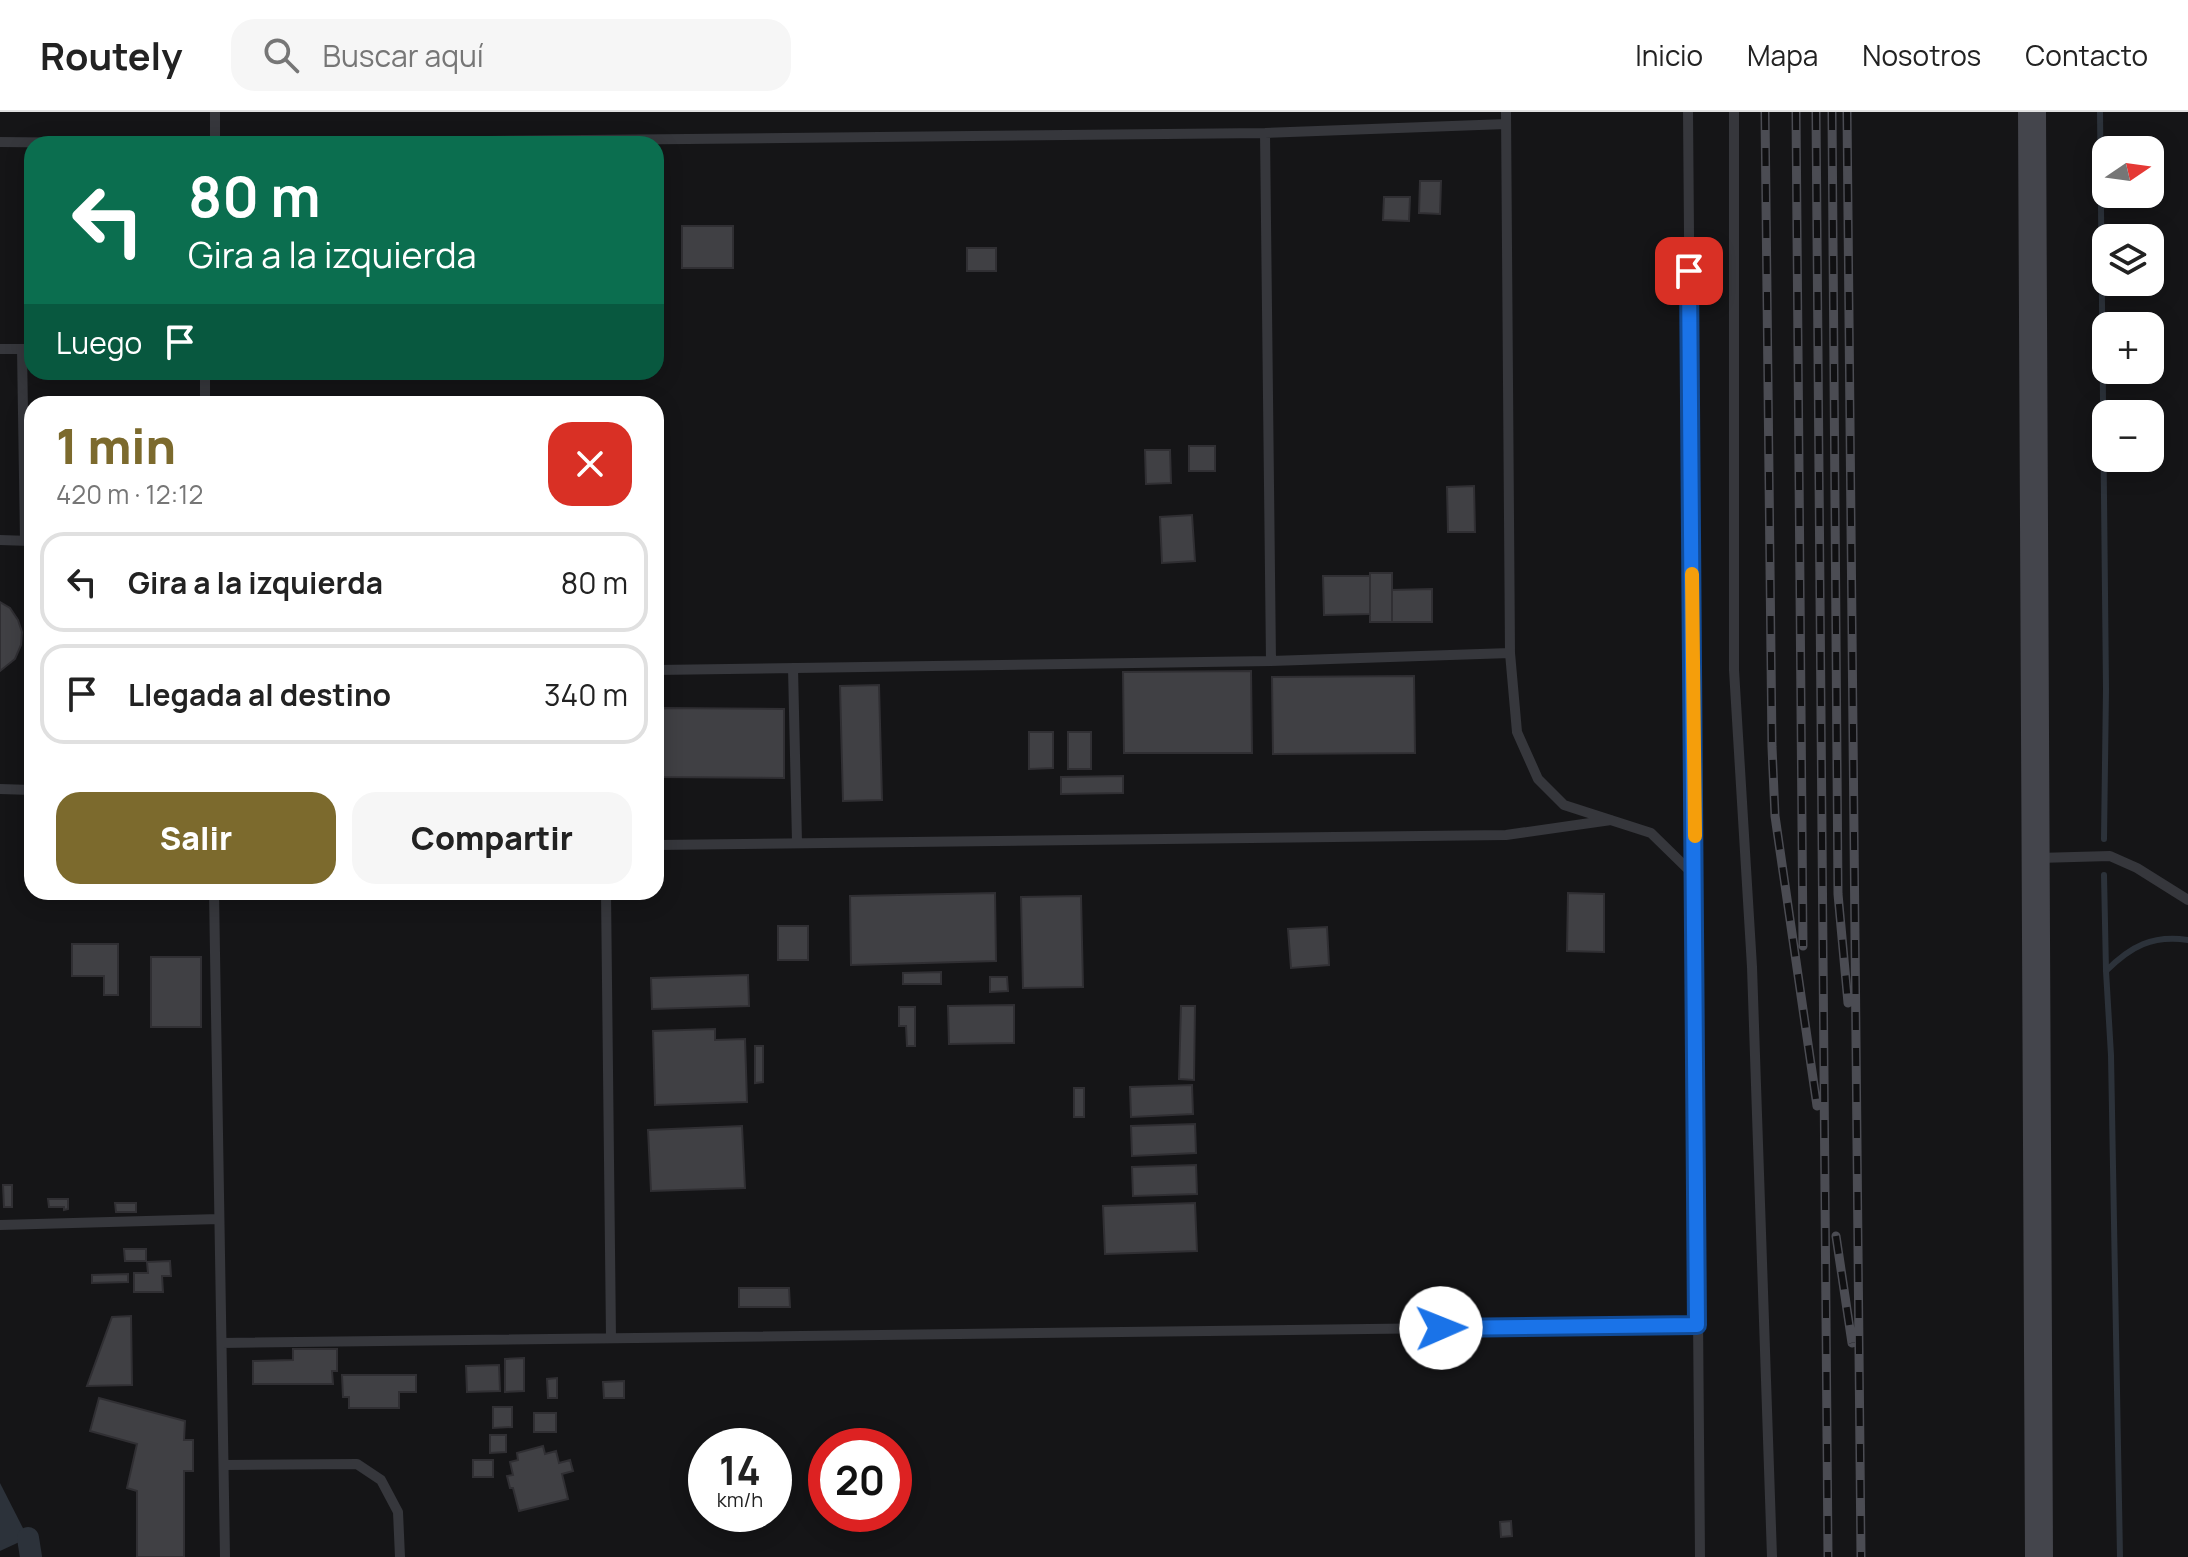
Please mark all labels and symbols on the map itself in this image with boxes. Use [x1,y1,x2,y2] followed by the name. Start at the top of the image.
[2092,136,2164,208] north arrow
[1655,237,1723,305] pin
[1399,1286,1483,1370] position arrow
[808,1428,912,1532] speed limit sign: 20

